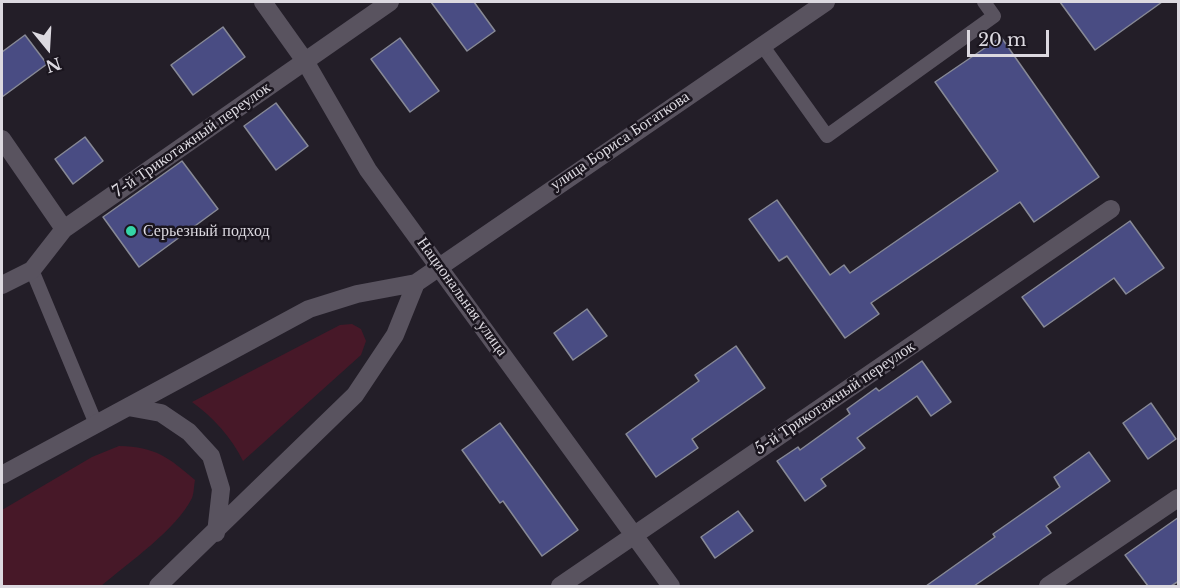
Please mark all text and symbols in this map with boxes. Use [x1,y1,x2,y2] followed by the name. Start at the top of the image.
[18,18,78,78] north arrow
[970,18,1052,56] scale bar
[978,29,1026,51] text: 20 m
[43,53,64,77] text: N
[109,78,275,202] street label: 7-й Трикотажный переулок
[547,87,693,195] street label: улица Бориса Богаткова
[143,221,270,241] place label: Серьезный подход
[124,224,138,238] marker: Серьезный подход
[413,234,511,360] street label: Национальная улица
[751,337,919,459] street label: 5-й Трикотажный переулок

